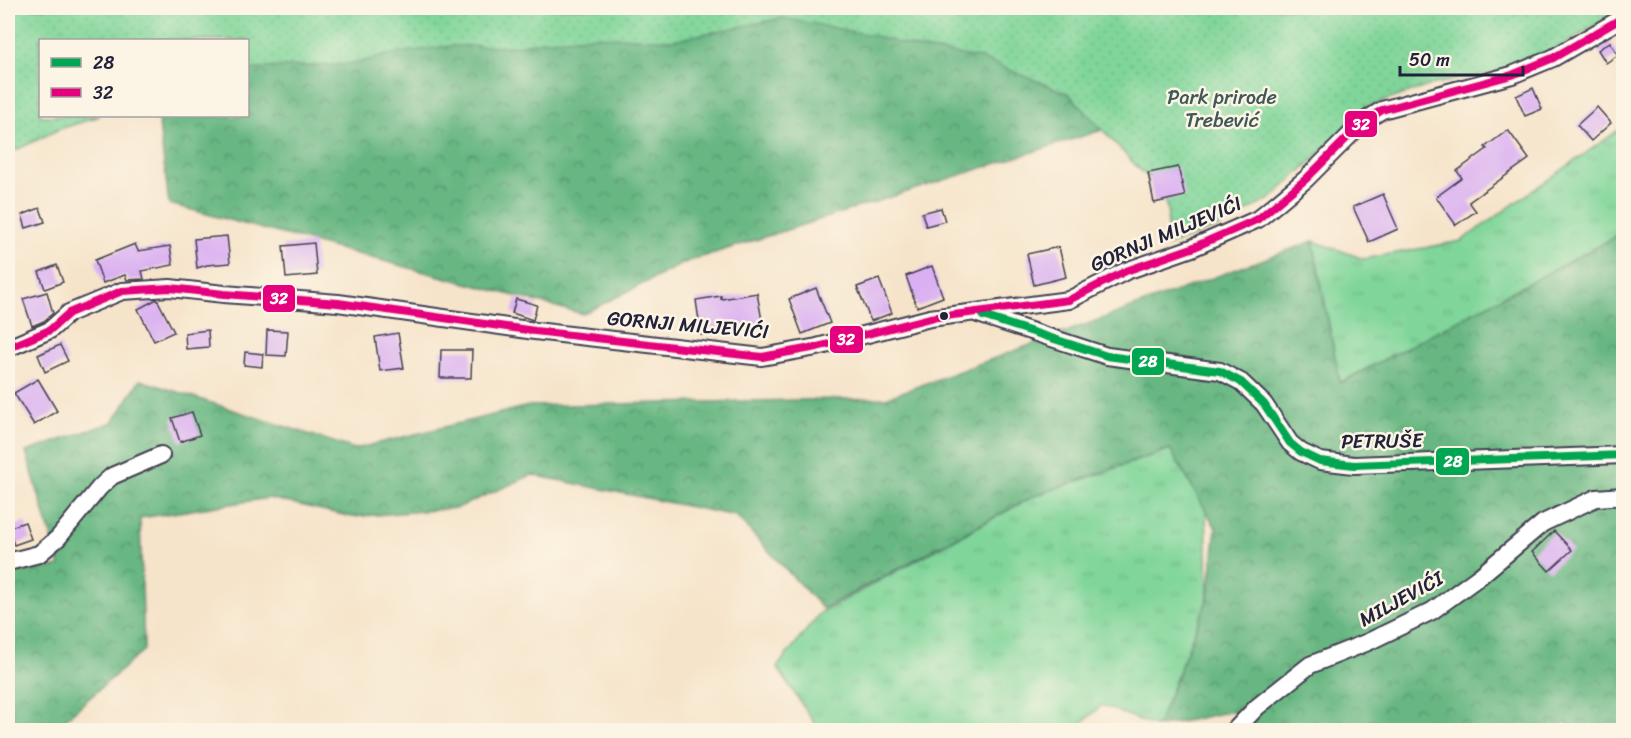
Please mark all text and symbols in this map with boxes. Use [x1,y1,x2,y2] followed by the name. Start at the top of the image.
[39,39,249,117] legend
[1400,39,1523,77] scale bar
[1409,44,1450,76] text: 50 m
[93,47,114,79] text: 28
[93,77,113,109] text: 32
[1167,80,1277,138] park label: Park prirode Trebević
[1344,110,1378,138] line badge: 32
[1351,110,1371,139] text: 32
[1085,186,1247,282] street label: GORNJI MILJEVIĆI
[262,284,296,313] line badge: 32
[269,284,289,313] text: 32
[606,301,770,349] street label: GORNJI MILJEVIĆI
[938,310,950,322] unlabelled marker
[829,325,864,354] line badge: 32
[836,325,856,354] text: 32
[1131,347,1165,376] line badge: 28
[1138,347,1158,376] text: 28
[1341,423,1425,459] street label: PETRUŠE
[1435,447,1470,476] line badge: 28
[1443,447,1463,476] text: 28
[1352,561,1451,637] street label: MILJEVIĆI

